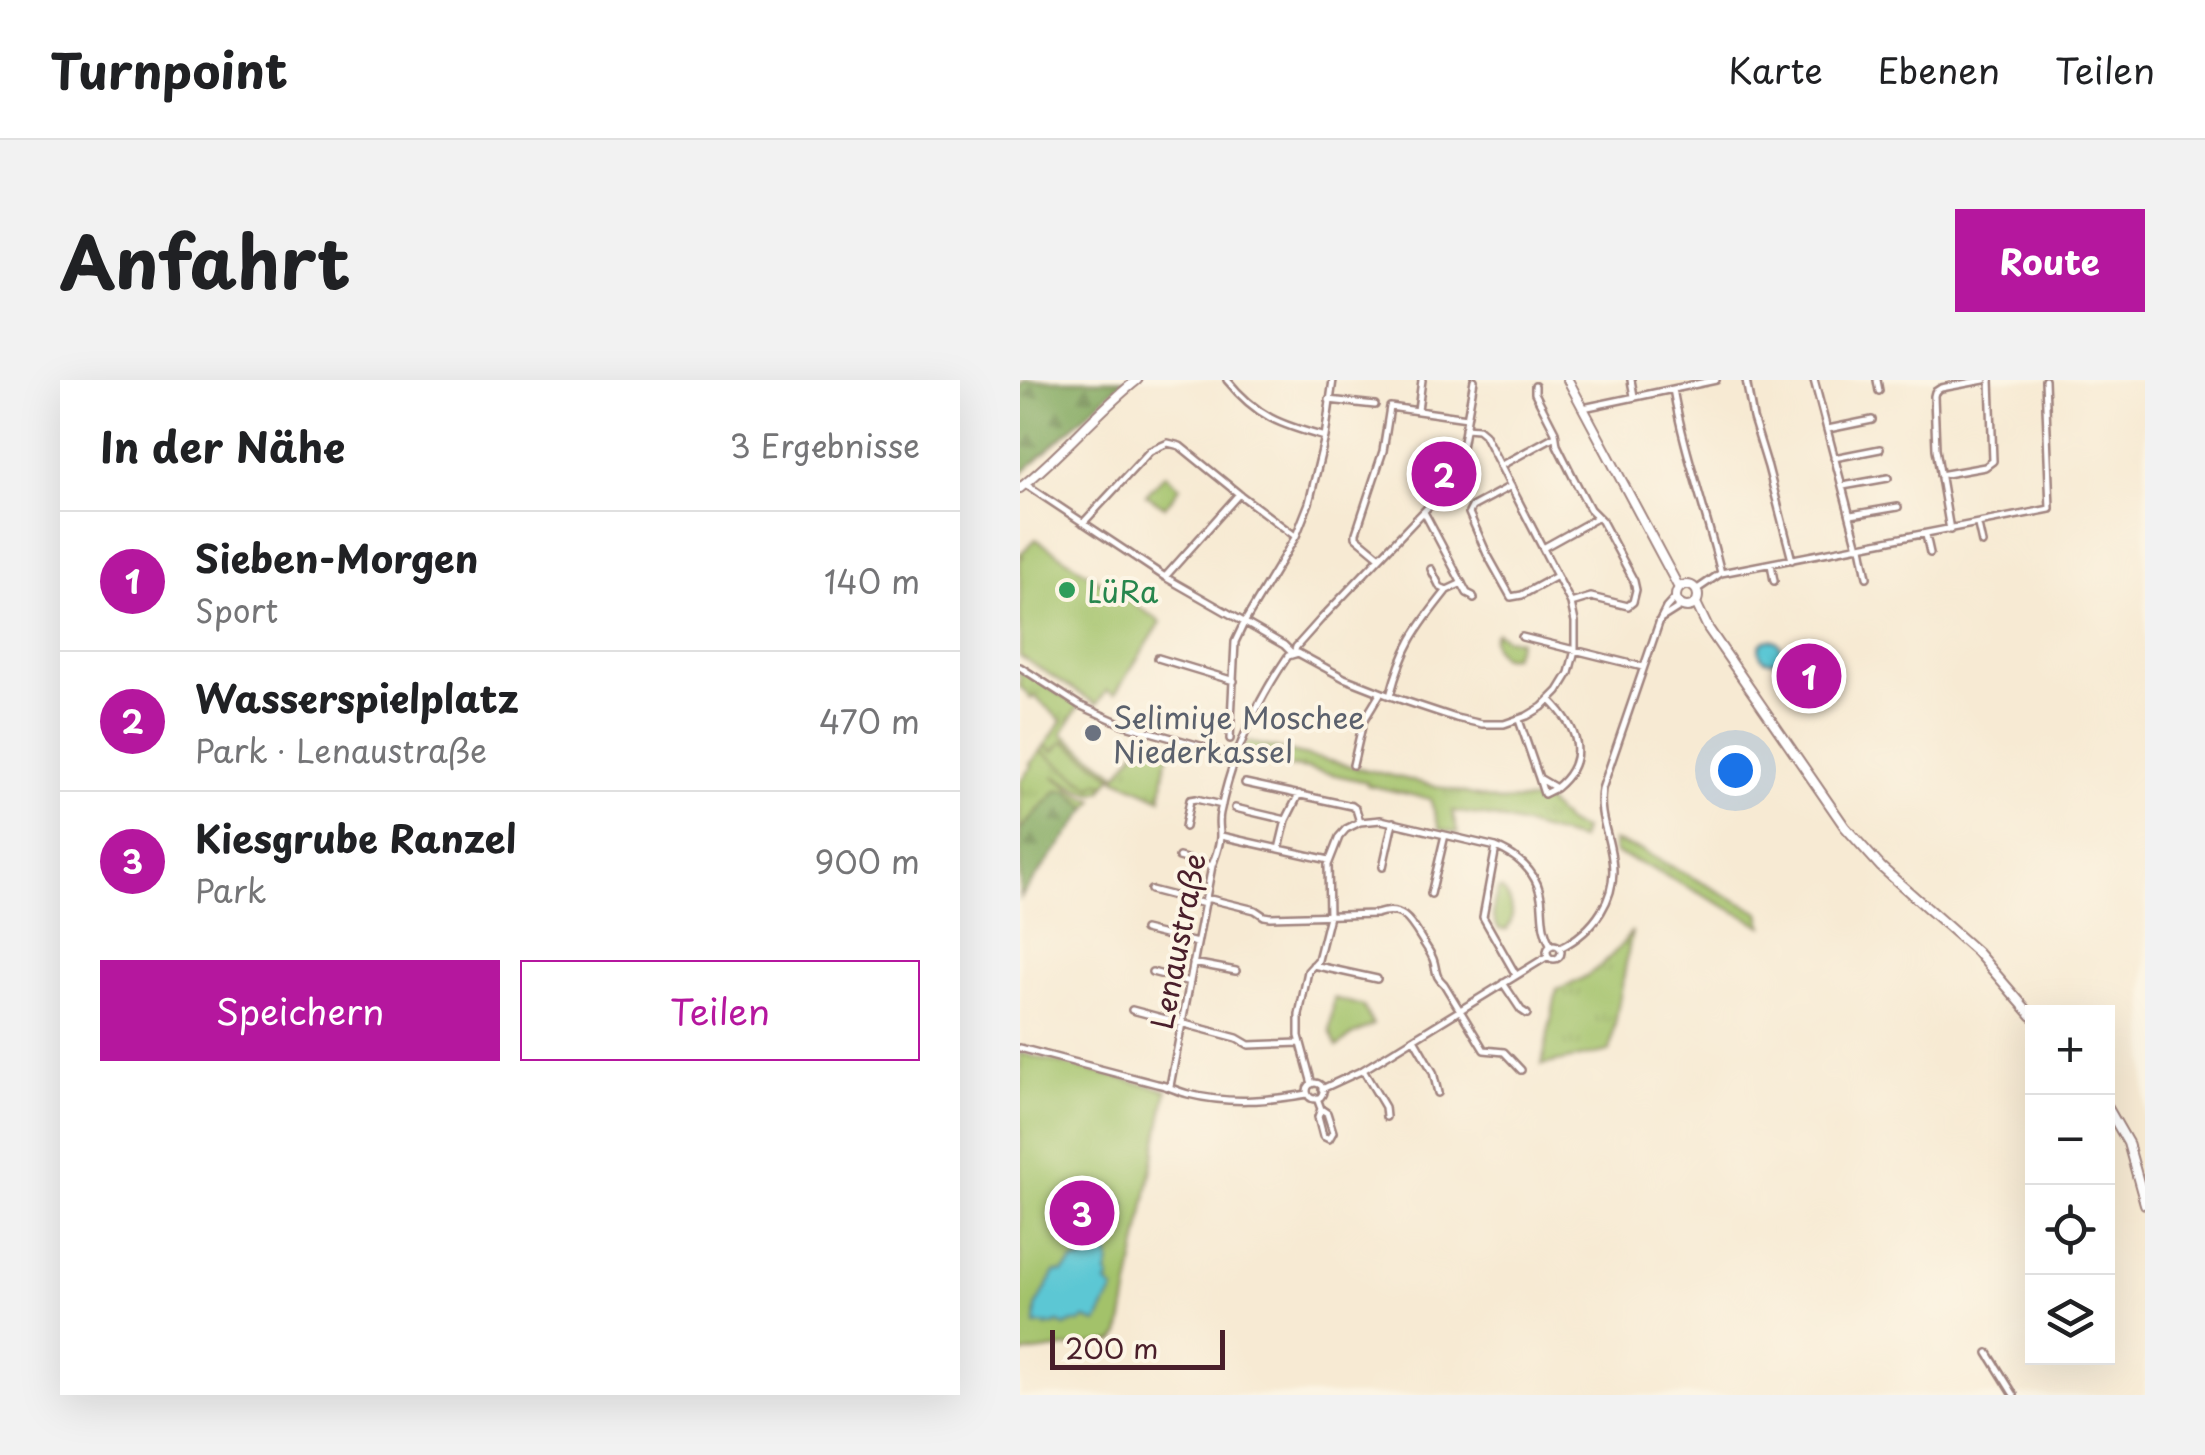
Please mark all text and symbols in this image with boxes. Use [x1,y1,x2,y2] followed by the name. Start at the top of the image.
[50,33,288,105] text: Turnpoint
[1728,43,1823,96] text: Karte
[1878,43,2000,96] text: Ebenen
[2055,43,2155,96] text: Teilen
[60,207,351,313] text: Anfahrt
[1955,209,2145,312] button: Route
[100,414,345,477] text: In der Nähe
[729,421,920,469] text: 3 Ergebnisse
[1412,436,1476,512] pin: 2
[195,529,478,586] text: Sieben-Morgen
[125,557,140,605] text: 1
[824,557,920,605] text: 140 m
[1087,568,1159,613] place label: LüRa
[1056,579,1078,601] marker: LüRa
[195,586,278,634] text: Sport
[1776,638,1842,714] pin: 1
[195,669,519,726] text: Wasserspielplatz
[1113,694,1365,773] place label: Selimiye Moschee Niederkassel
[121,697,144,745] text: 2
[819,697,920,745] text: 470 m
[1082,722,1104,744] marker: Selimiye Moschee Niederkassel
[195,726,487,774] text: Park · Lenaustraße
[1710,745,1761,796] your location
[195,809,516,866] text: Kiesgrube Ranzel
[122,837,143,885] text: 3
[815,837,920,885] text: 900 m
[1138,849,1216,1033] street label: Lenaustraße
[195,866,267,914] text: Park
[100,960,500,1061] button: Speichern
[520,960,920,1061] button: Teilen
[2025,1005,2115,1365] map controls
[2025,1005,2115,1095] button: +
[2025,1095,2115,1185] button: −
[1050,1176,1114,1250] pin: 3
[2025,1185,2115,1275] button: locate
[2025,1275,2115,1365] button: layers
[1050,1325,1225,1370] scale bar
[1065,1326,1158,1369] text: 200 m

